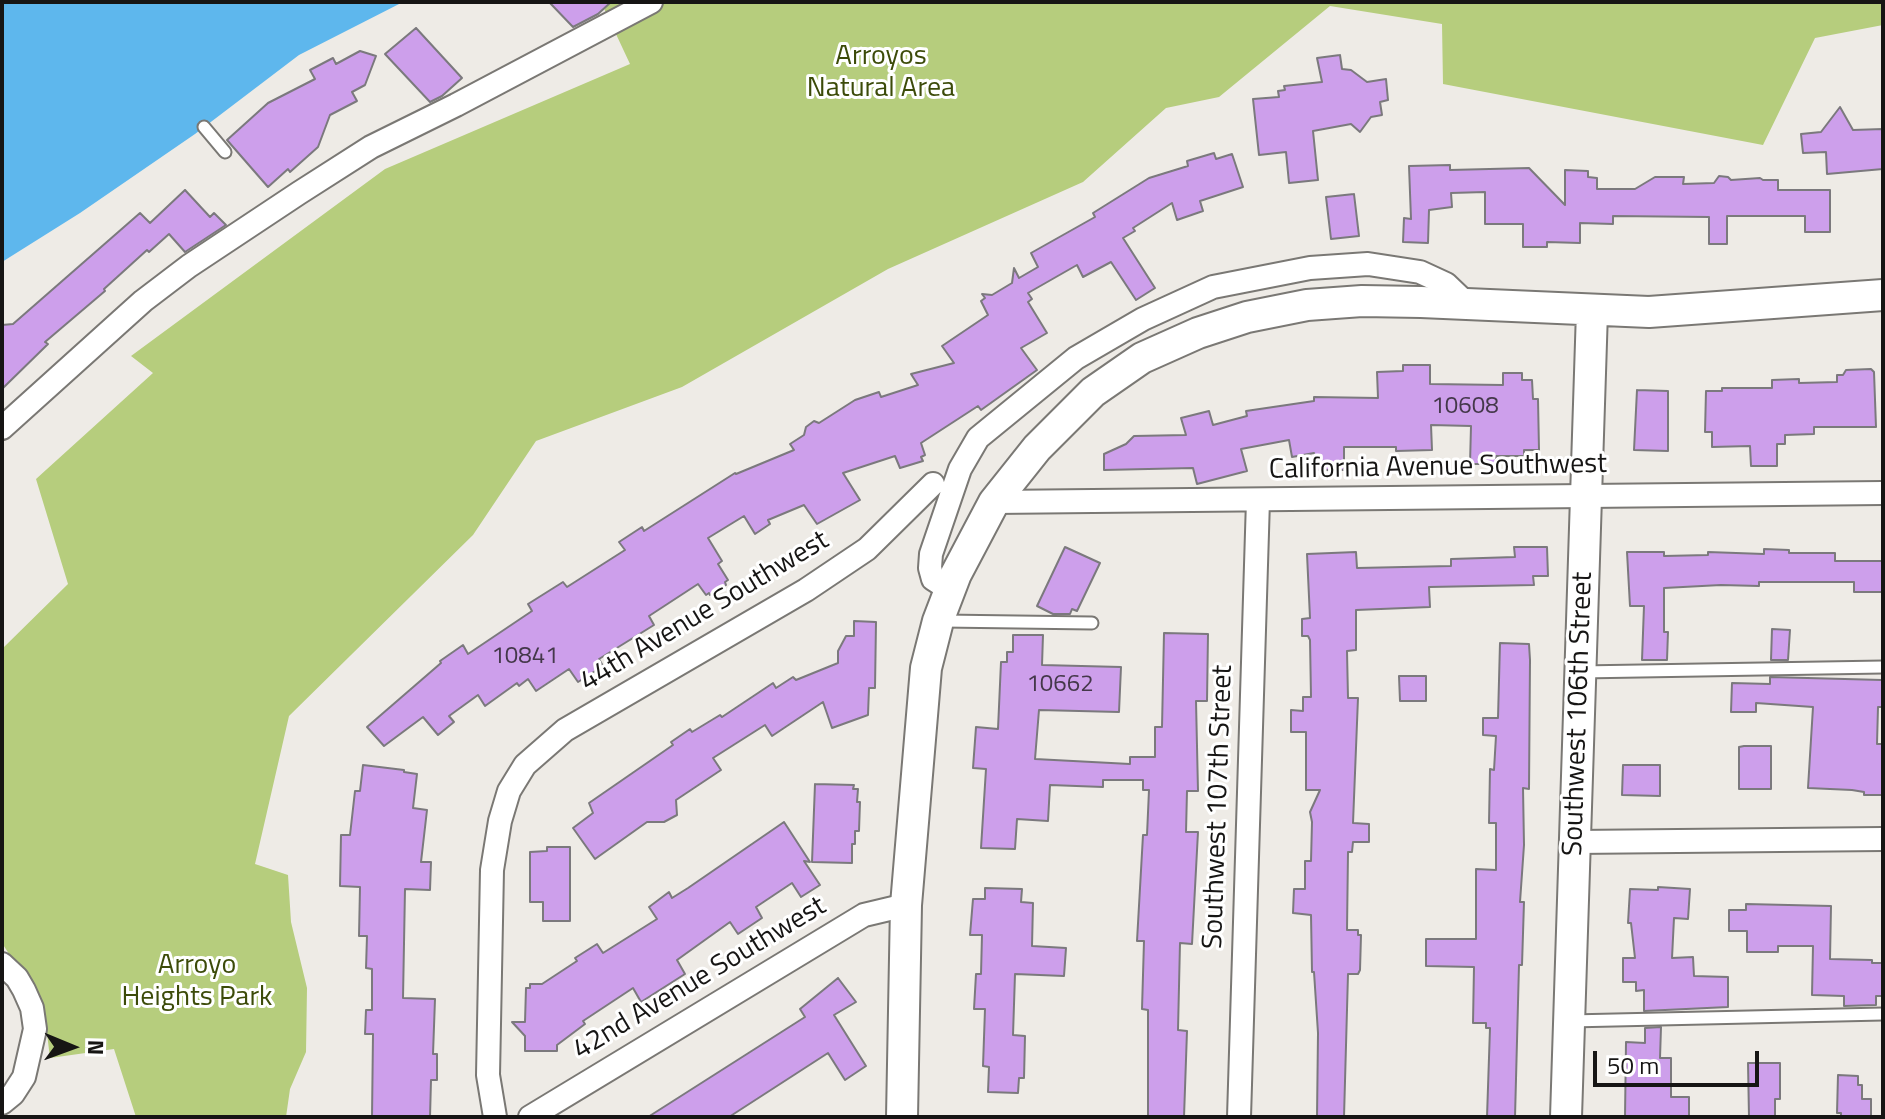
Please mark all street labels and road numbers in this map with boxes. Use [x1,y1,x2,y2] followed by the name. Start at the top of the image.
[1269,448,1607,488] street label: California Avenue Southwest
[575,524,835,700] street label: 44th Avenue Southwest
[1557,571,1601,857] street label: Southwest 106th Street
[1197,664,1241,950] street label: Southwest 107th Street
[568,890,832,1068] street label: 42nd Avenue Southwest

